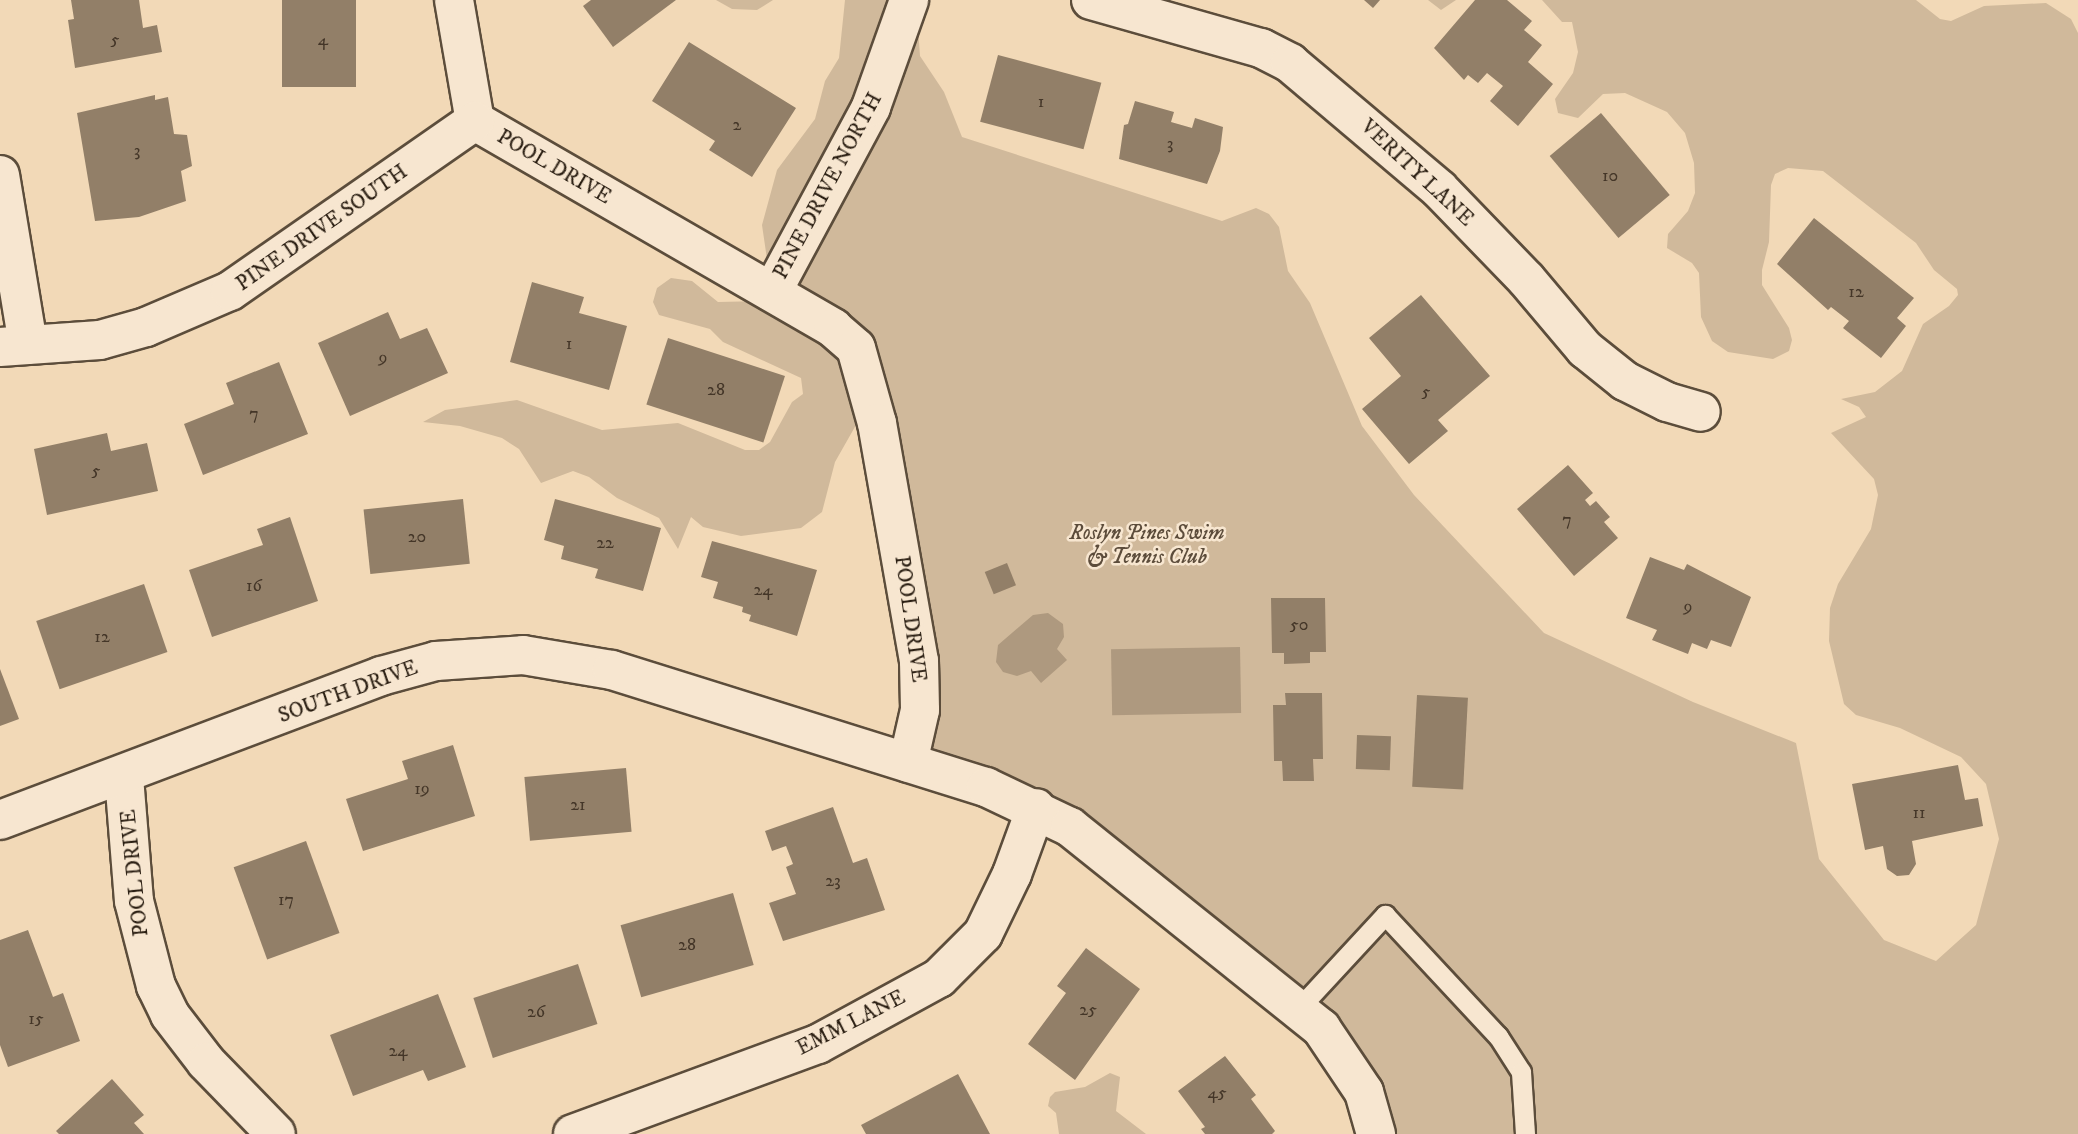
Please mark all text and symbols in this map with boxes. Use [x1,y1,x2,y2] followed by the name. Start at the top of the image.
[111,29,119,51] house number: 5
[318,29,328,51] house number: 4
[768,89,888,283] street label: PINE DRIVE NORTH
[1038,91,1044,113] house number: 1
[733,114,741,136] house number: 2
[1355,114,1479,232] street label: VERITY LANE
[492,124,616,210] street label: POOL DRIVE
[1167,133,1173,155] house number: 3
[134,140,140,162] house number: 3
[231,159,413,297] street label: PINE DRIVE SOUTH
[1602,165,1618,187] house number: 10
[1848,281,1864,303] house number: 12
[566,333,572,355] house number: 1
[379,347,387,369] house number: 9
[707,379,725,401] house number: 28
[1422,381,1430,403] house number: 5
[249,403,259,425] house number: 7
[92,460,100,482] house number: 5
[1562,509,1572,531] house number: 7
[1069,520,1225,570] park label: Roslyn Pines Swim & Tennis Club
[408,526,426,548] house number: 20
[596,532,614,554] house number: 22
[889,554,931,684] street label: POOL DRIVE
[246,575,262,597] house number: 16
[753,579,773,601] house number: 24
[1684,596,1692,618] house number: 9
[1290,614,1308,636] house number: 50
[94,626,110,648] house number: 12
[275,655,421,729] street label: SOUTH DRIVE
[414,778,430,800] house number: 19
[570,794,586,816] house number: 21
[1912,802,1926,824] house number: 11
[116,808,154,938] street label: POOL DRIVE
[825,870,841,892] house number: 23
[278,889,294,911] house number: 17
[678,934,696,956] house number: 28
[792,985,910,1061] street label: EMM LANE
[1079,999,1097,1021] house number: 25
[527,1001,545,1023] house number: 26
[28,1008,44,1030] house number: 15
[388,1040,408,1062] house number: 24
[1207,1082,1227,1104] house number: 45

